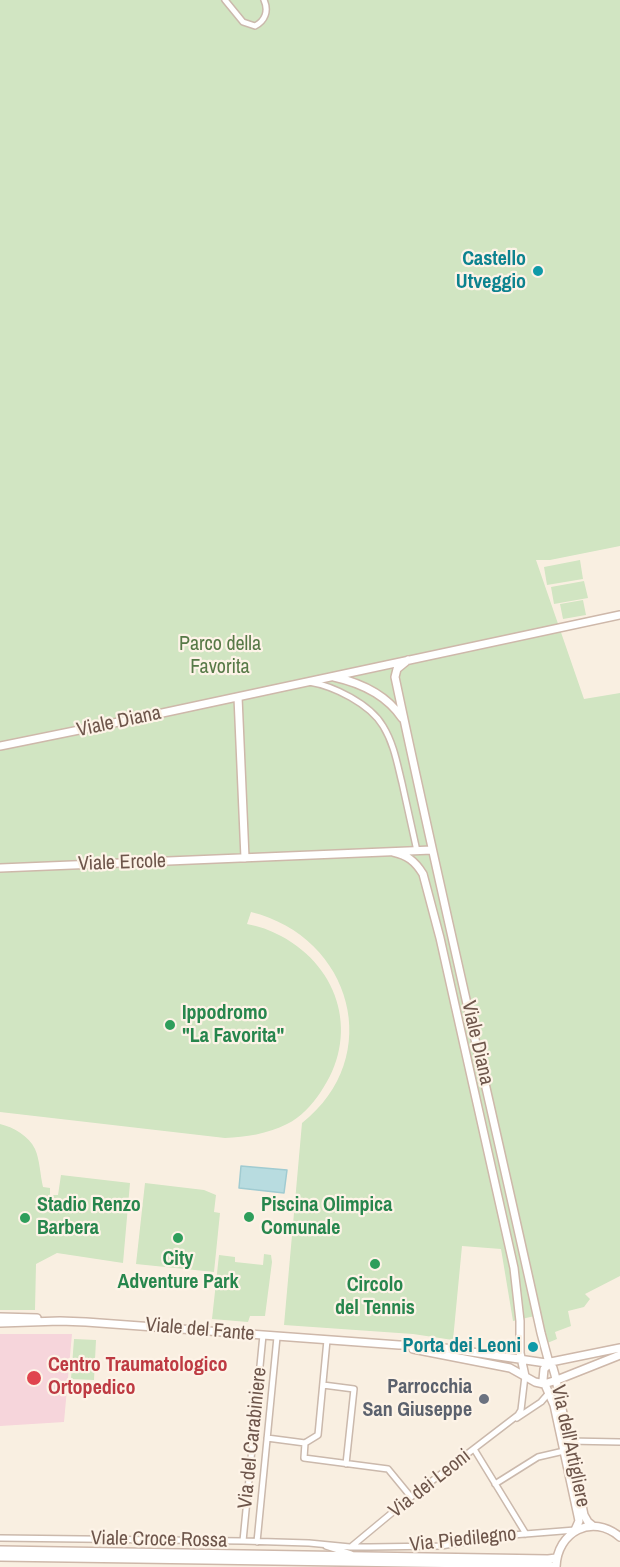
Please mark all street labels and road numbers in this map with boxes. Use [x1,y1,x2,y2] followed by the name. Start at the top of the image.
[75,701,163,743] street label: Viale Diana
[78,849,166,877] street label: Viale Ercole
[456,999,498,1087] street label: Viale Diana
[145,1313,255,1347] street label: Viale del Fante
[234,1366,272,1510] street label: Via del Carabiniere
[545,1383,595,1509] street label: Via dell'Artigliere
[384,1445,476,1523] street label: Via dei Leoni
[408,1522,518,1558] street label: Via Piedilegno
[91,1527,227,1553] street label: Viale Croce Rossa

